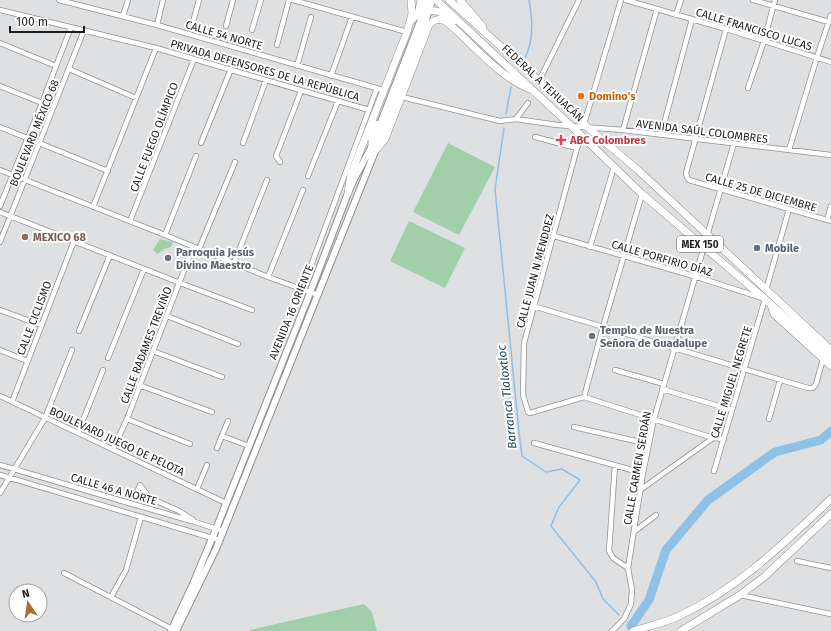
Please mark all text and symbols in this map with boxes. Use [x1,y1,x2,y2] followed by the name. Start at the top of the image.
[694,6,814,53] street label: CALLE FRANCISCO LUCAS
[10,8,84,34] scale bar
[16,15,48,29] text: 100 m
[184,18,264,53] street label: CALLE 54 NORTE
[169,36,362,104] street label: PRIVADA DEFENSORES DE LA REPÚBLICA
[499,41,587,125] street label: FEDERAL A TEHUACÁN
[6,78,62,188] street label: BOULEVARD MÉXICO 68
[127,80,181,194] street label: CALLE FUEGO OLÍMPICO
[589,90,636,103] place label: Domino's
[576,91,586,101] marker: Domino's
[635,116,769,146] street label: AVENIDA SAÚL COLOMBRES
[555,134,567,146] marker: ABC Colombres
[569,134,646,147] place label: ABC Colombres
[704,170,818,215] street label: CALLE 25 DE DICIEMBRE
[514,212,557,330] street label: CALLE JUAN N MENDDEZ
[33,231,87,244] place label: MEXICO 68
[20,232,30,242] marker: MEXICO 68
[677,236,723,252] road number: MEX 150
[610,237,714,279] street label: CALLE PORFIRIO DÍAZ
[765,242,799,255] place label: Mobile
[752,243,762,253] marker: Mobile
[176,246,255,272] place label: Parroquia Jesús Divino Maestro
[163,253,173,263] marker: Parroquia Jesús Divino Maestro
[266,263,316,362] street label: AVENIDA 16 ORIENTE
[14,279,55,357] street label: CALLE CICLISMO
[118,285,175,406] street label: CALLE RADAMES TREVIÑO
[600,324,707,350] place label: Templo de Nuestra Señora de Guadalupe
[708,324,755,440] street label: CALLE MIGUEL NEGRETE
[587,331,597,341] marker: Templo de Nuestra Señora de Guadalupe
[495,344,519,450] water label: Barranca Tlaloxtloc
[47,404,187,479] street label: BOULEVARD JUEGO DE PELOTA
[620,410,654,526] street label: CALLE CARMEN SERDÁN
[69,471,159,508] street label: CALLE 46 A NORTE
[8,583,48,623] north arrow
[21,587,31,601] text: N

